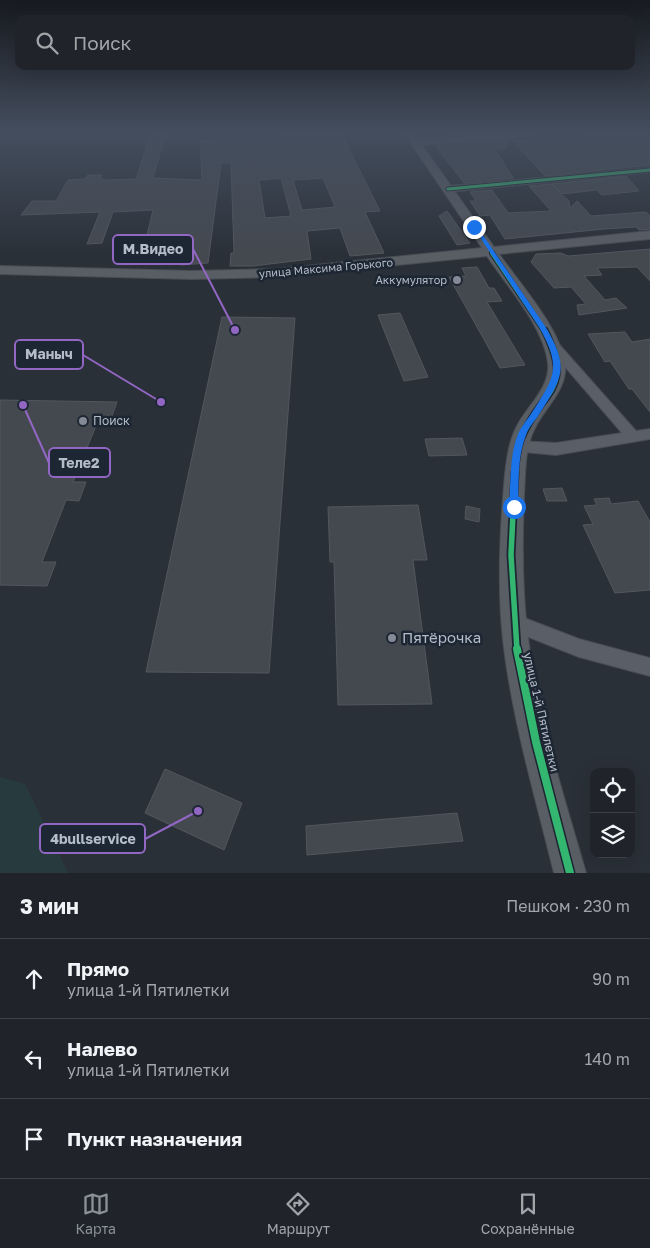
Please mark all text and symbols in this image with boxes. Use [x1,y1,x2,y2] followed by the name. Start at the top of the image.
[15,15,635,70] search box
[33,29,61,57] icon: search
[73,31,132,54] text: Поиск
[463,216,486,239] route end
[113,235,193,264] callout: М.Видео
[123,240,183,257] text: М.Видео
[258,255,394,280] street label: улица Максима Горького
[376,273,447,286] place label: Аккумулятор
[451,274,463,286] marker: Аккумулятор
[15,340,83,369] callout: Маныч
[25,345,73,362] text: Маныч
[93,413,130,428] place label: Поиск
[77,415,89,427] marker: Поиск
[49,448,110,477] callout: Теле2
[58,454,100,471] text: Теле2
[503,496,526,519] route start
[402,628,481,646] place label: Пятёрочка
[386,632,398,644] marker: Пятёрочка
[520,651,563,773] street label: улица 1-й Пятилетки
[590,768,635,858] map controls
[590,768,635,813] button: locate
[590,813,635,858] button: layers
[40,824,145,853] callout: 4bullservice
[50,830,136,847] text: 4bullservice
[20,893,79,919] text: 3 мин
[506,896,630,916] text: Пешком · 230 m
[67,957,129,980] text: Прямо
[20,965,48,993] icon: ahead
[592,969,630,989] text: 90 m
[67,980,229,1000] text: улица 1-й Пятилетки
[67,1037,137,1060] text: Налево
[20,1045,48,1073] icon: left
[584,1049,630,1069] text: 140 m
[67,1060,229,1080] text: улица 1-й Пятилетки
[20,1125,48,1153] icon: arrive
[67,1127,242,1150] text: Пункт назначения
[75,1190,116,1237] tab: Карта
[267,1190,330,1237] tab: Маршрут
[481,1190,575,1237] tab: Сохранённые

